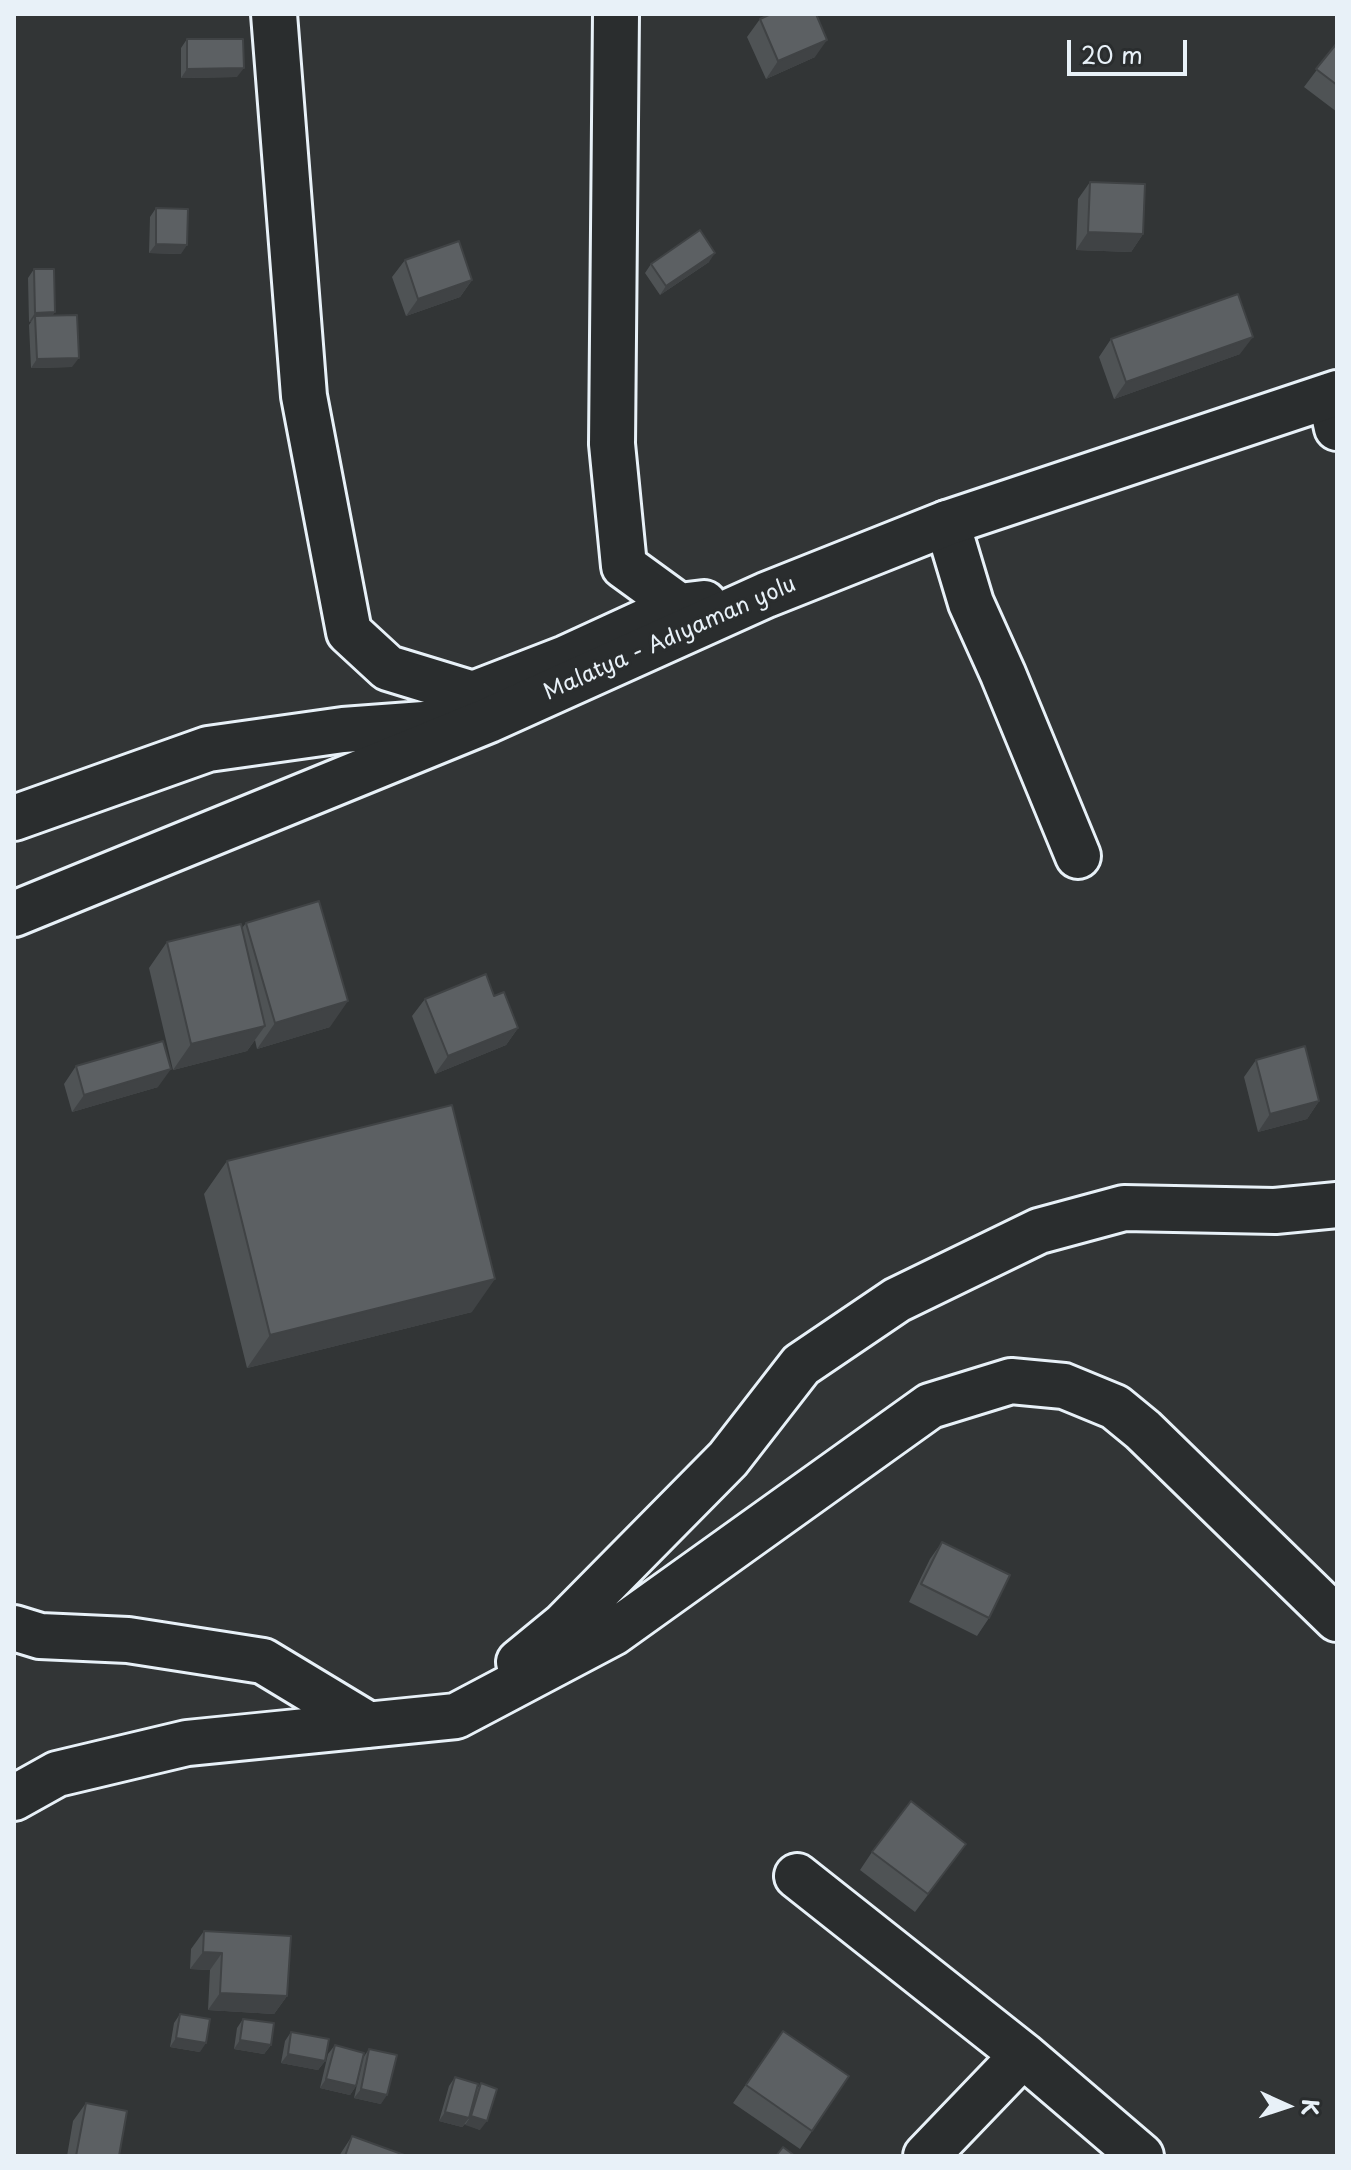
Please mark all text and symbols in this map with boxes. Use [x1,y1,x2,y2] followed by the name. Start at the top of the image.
[1071,24,1191,74] scale bar
[1081,36,1143,72] text: 20 m
[540,571,800,707] street label: Malatya - Adıyaman yolu
[1247,2066,1327,2146] north arrow
[1295,2098,1328,2116] text: K

